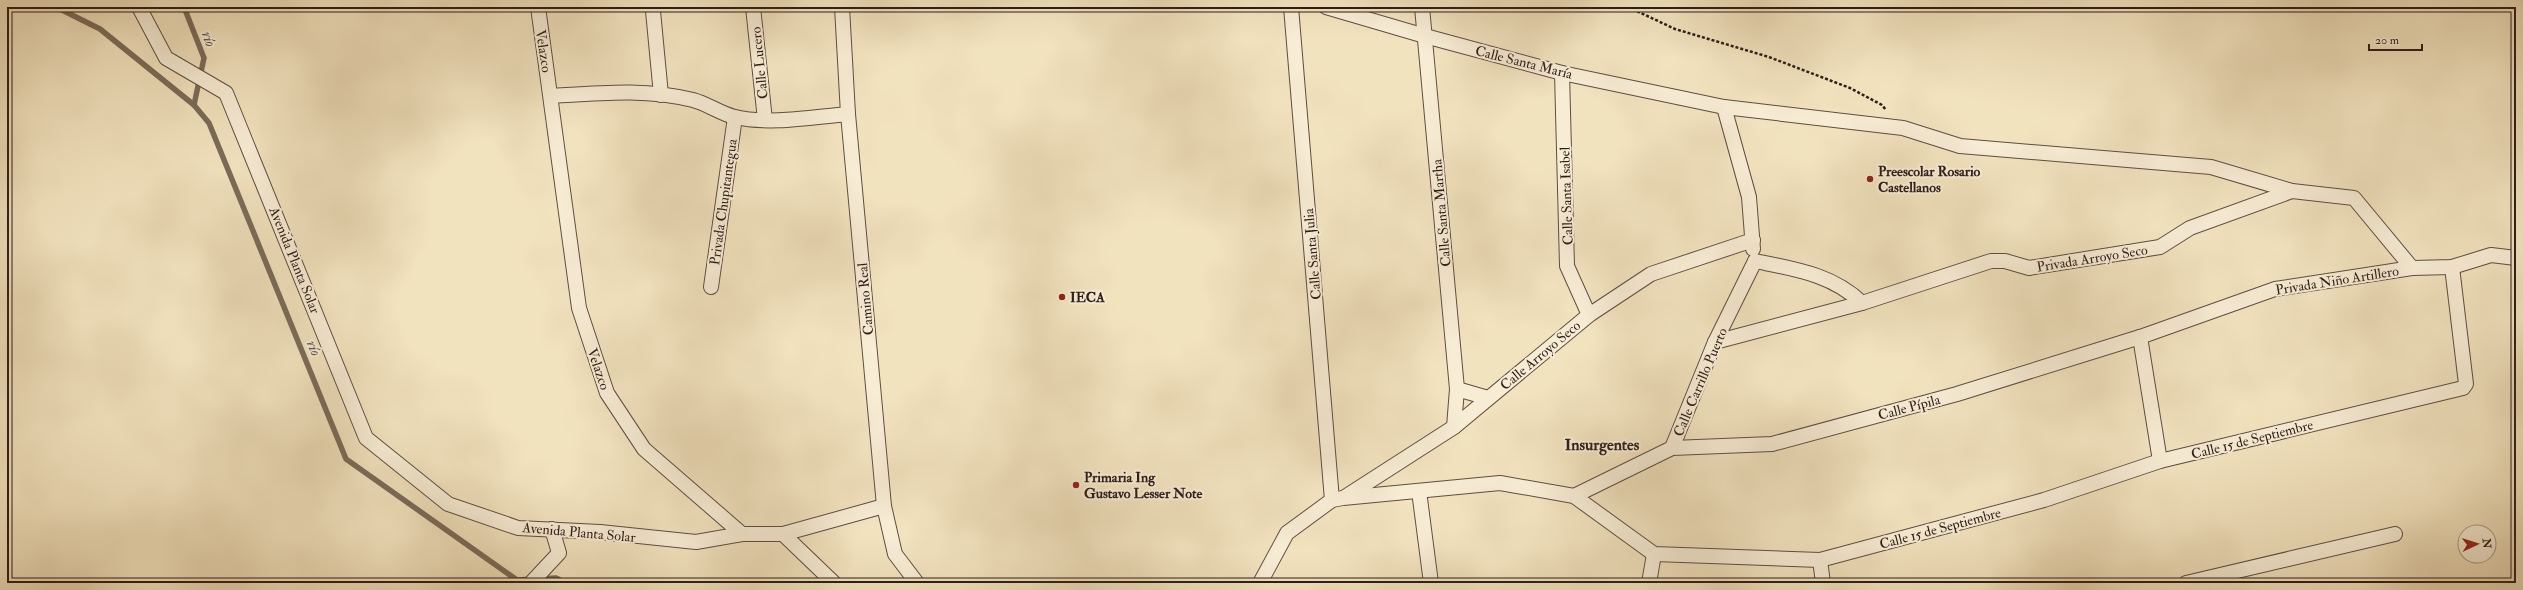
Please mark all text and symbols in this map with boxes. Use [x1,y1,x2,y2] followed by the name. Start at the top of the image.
[747,26,772,100] street label: Calle Lucero
[2369,26,2422,52] scale bar
[532,28,555,74] street label: Velazco
[197,29,220,50] water label: río
[2375,33,2400,48] text: 20 m
[1473,42,1575,83] street label: Calle Santa María
[706,138,742,267] street label: Privada Chupitantegua
[1556,146,1577,245] street label: Calle Santa Isabel
[1428,158,1455,267] street label: Calle Santa Martha
[1878,163,1981,196] place label: Preescolar Rosario Castellanos
[1865,174,1875,184] marker: Preescolar Rosario Castellanos
[265,203,324,317] street label: Avenida Planta Solar
[1300,207,1325,300] street label: Calle Santa Julia
[2035,241,2149,277] street label: Privada Arroyo Seco
[854,262,877,336] street label: Camino Real
[2274,262,2400,299] street label: Privada Niño Artillero
[1070,289,1105,306] place label: IECA
[1057,292,1067,302] marker: IECA
[1497,317,1585,395] street label: Calle Arroyo Seco
[1670,325,1731,439] street label: Calle Carrillo Puerto
[302,338,325,359] water label: río
[583,346,614,393] street label: Velazco
[1876,391,1943,425] street label: Calle Pípila
[2189,416,2315,464] street label: Calle 15 de Septiembre
[1565,435,1640,456] district label: Insurgentes
[1084,469,1203,502] place label: Primaria Ing Gustavo Lesser Note
[1071,480,1081,490] marker: Primaria Ing Gustavo Lesser Note
[1878,504,2003,554] street label: Calle 15 de Septiembre
[521,519,637,546] street label: Avenida Planta Solar
[2457,524,2497,564] north arrow
[2480,537,2493,550] text: N

